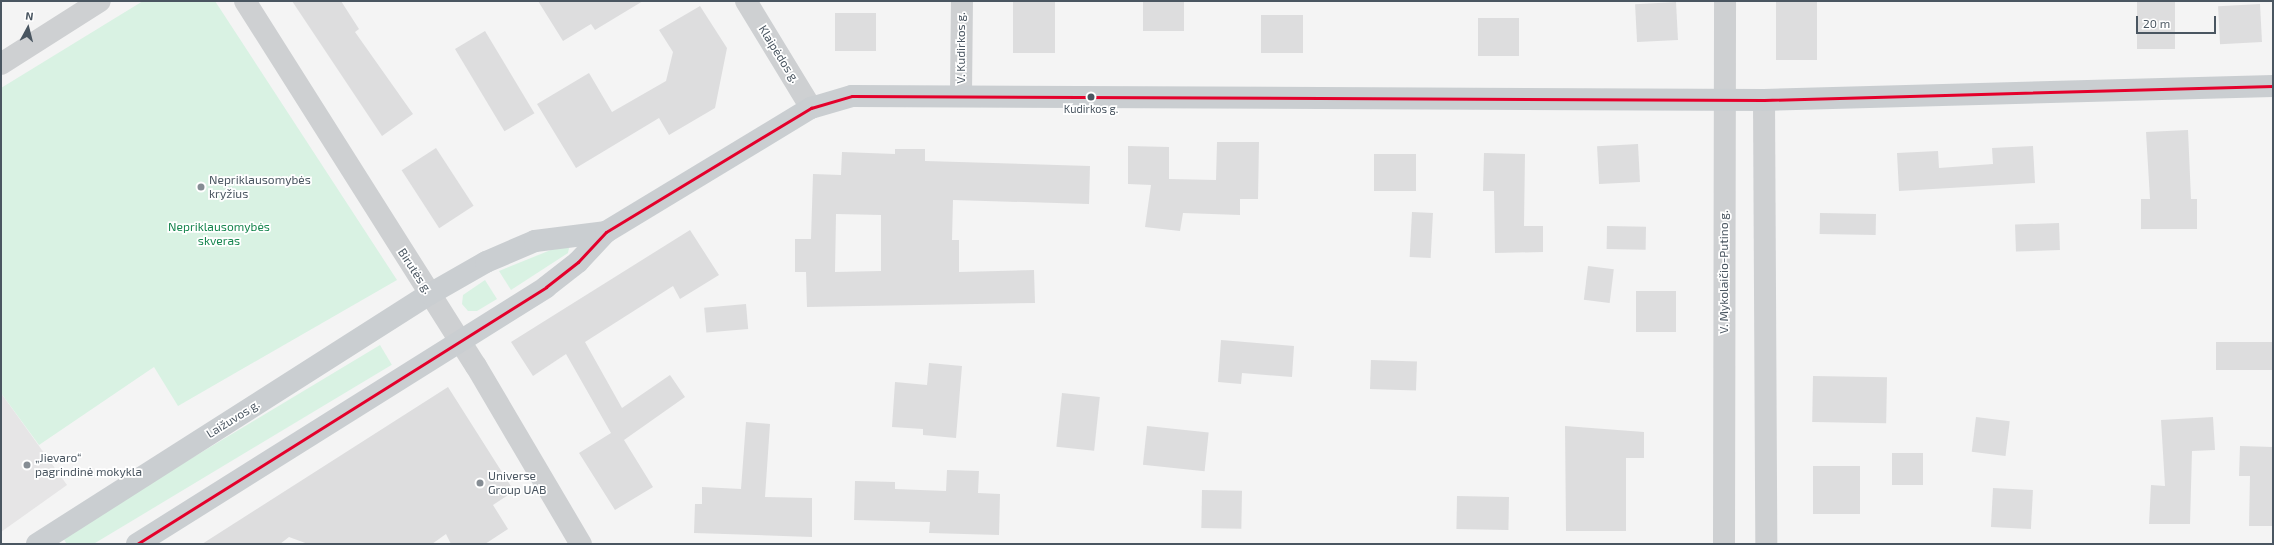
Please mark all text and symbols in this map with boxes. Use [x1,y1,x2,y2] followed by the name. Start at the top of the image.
[8,8,48,48] north arrow
[2138,8,2218,34] scale bar
[25,9,34,23] text: N
[954,12,968,84] street label: V. Kudirkos g.
[2143,16,2170,30] text: 20 m
[756,22,802,86] street label: Klaipėdos g.
[1086,92,1096,102] marker: Kudirkos g.
[1064,102,1118,116] place label: Kudirkos g.
[209,173,311,201] place label: Nepriklausomybės kryžius
[196,182,206,192] marker: Nepriklausomybės kryžius
[1717,210,1731,334] street label: V. Mykolaičio-Putino g.
[168,220,270,248] park label: Nepriklausomybės skveras
[395,246,435,296] street label: Birutės g.
[204,397,262,441] street label: Laižuvos g.
[35,451,142,479] place label: „Jievaro“ pagrindinė mokykla
[22,460,32,470] marker: „Jievaro“ pagrindinė mokykla
[488,469,546,497] place label: Universe Group UAB
[475,478,485,488] marker: Universe Group UAB

